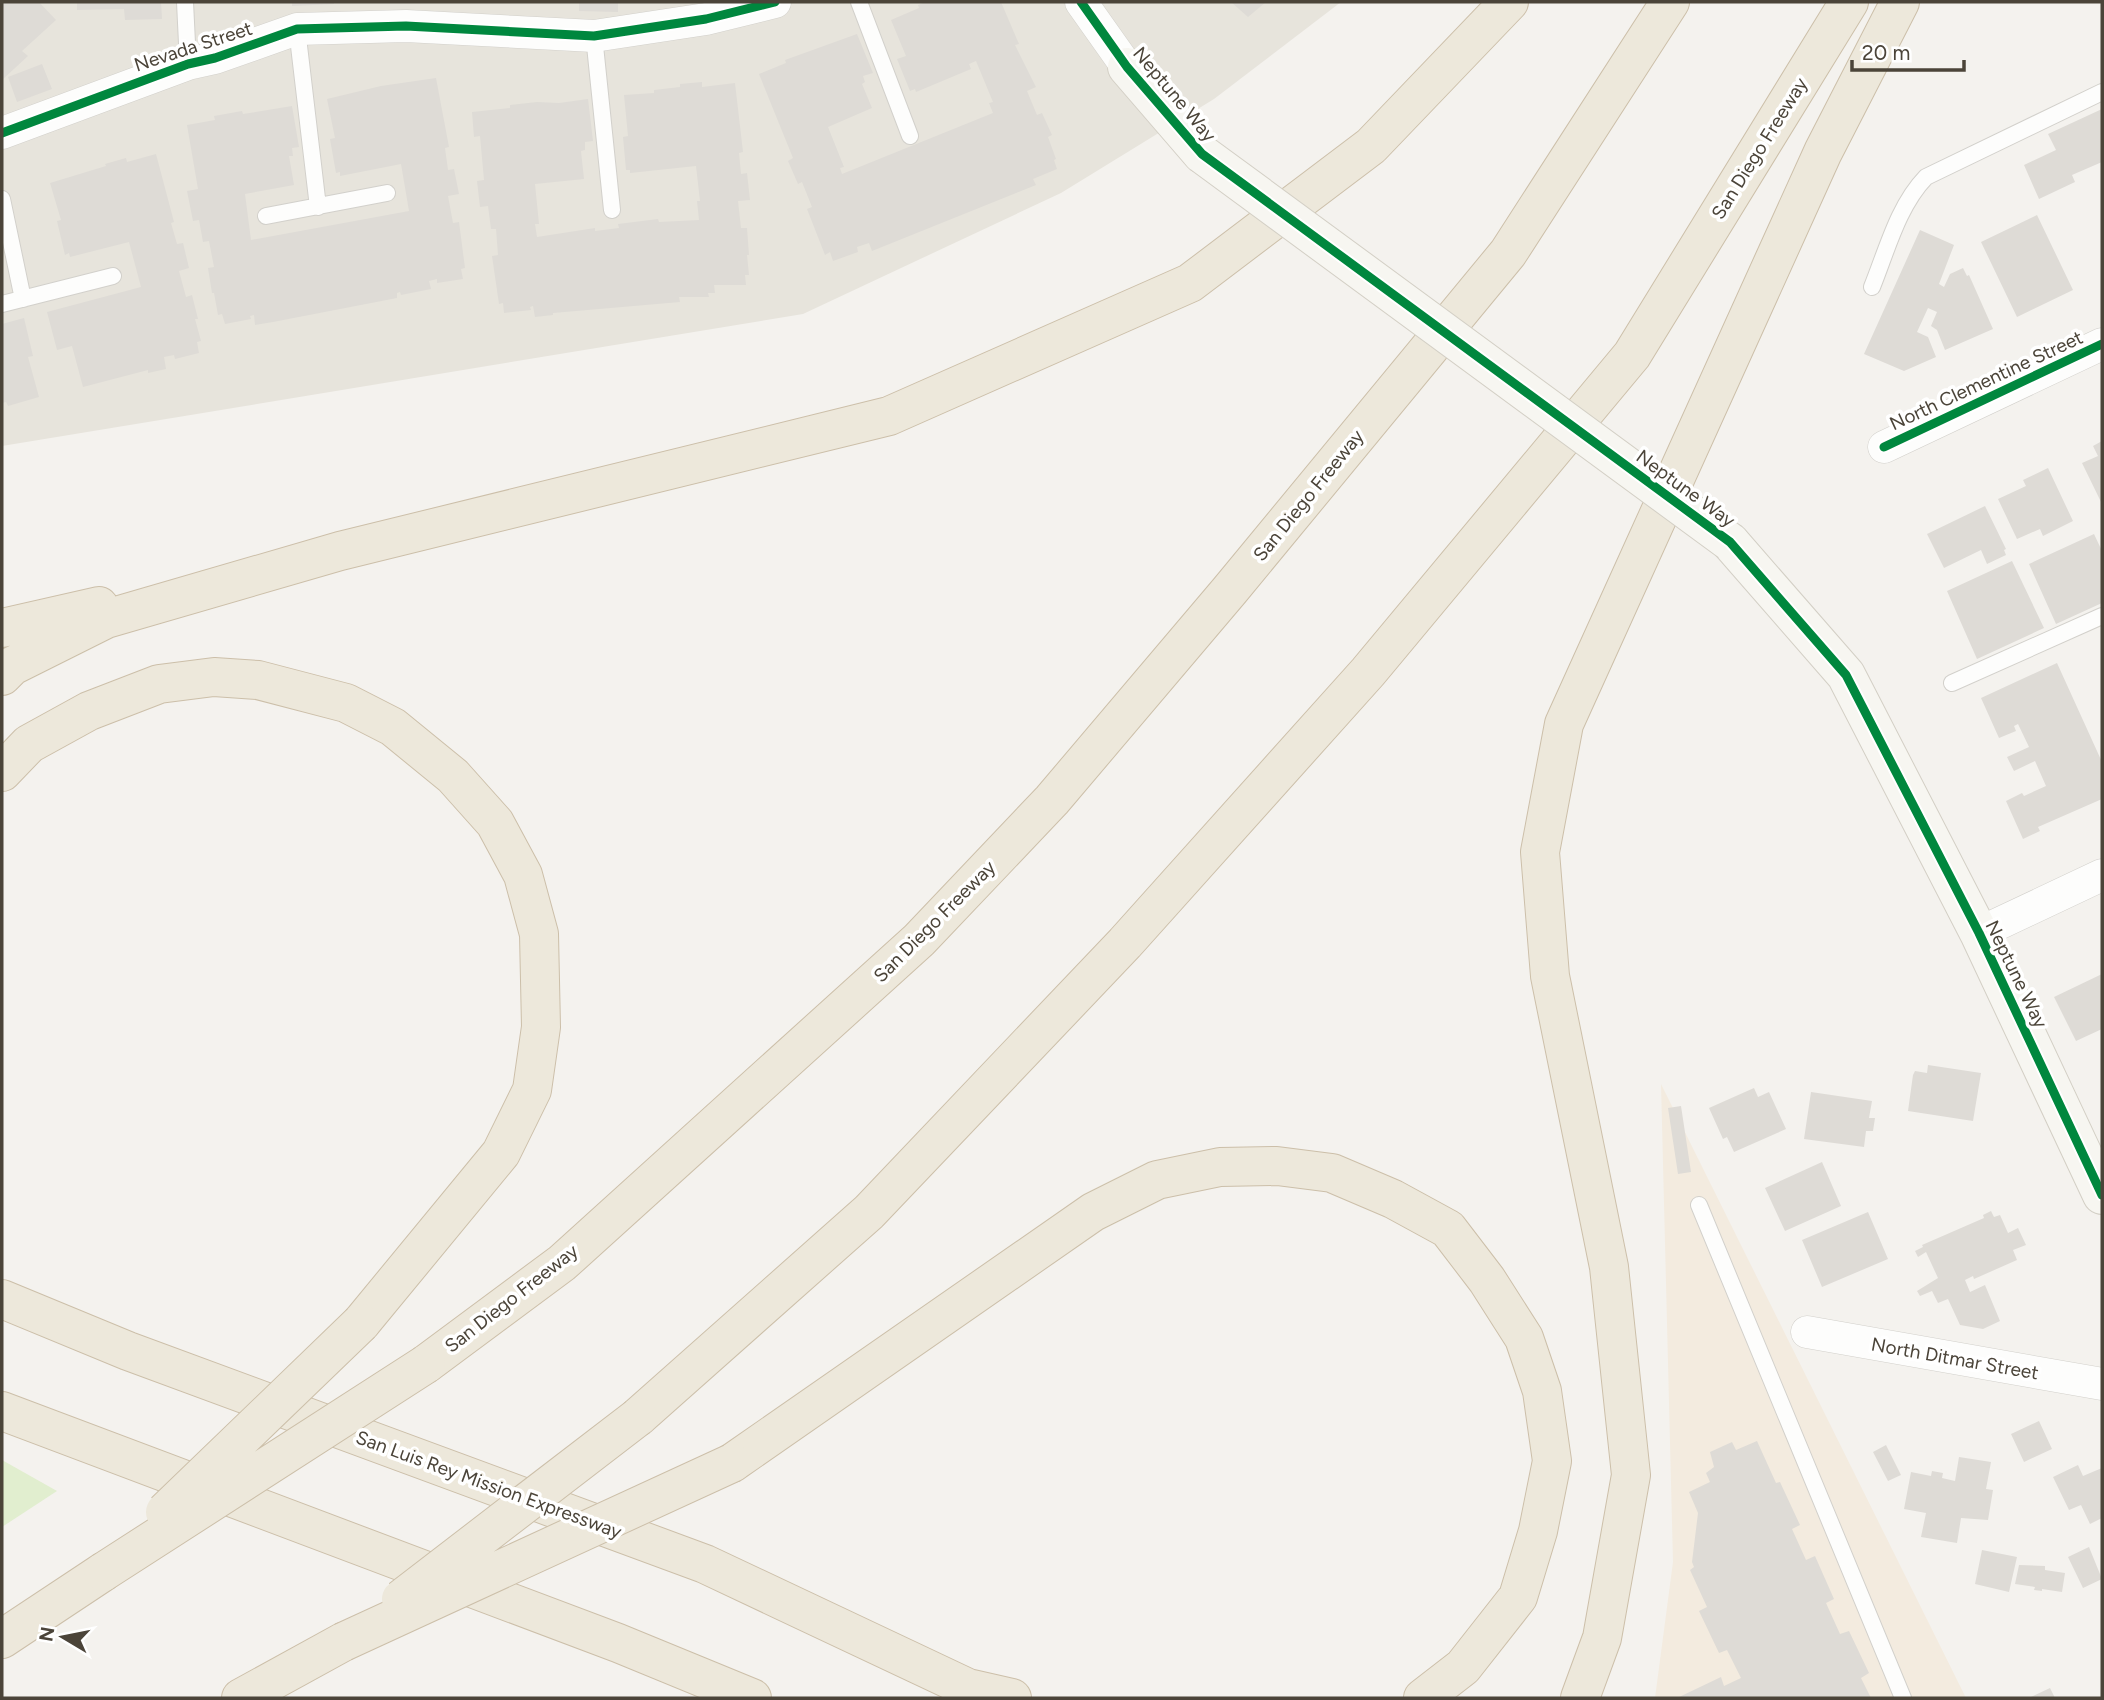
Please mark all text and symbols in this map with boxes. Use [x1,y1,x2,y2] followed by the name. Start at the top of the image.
[131,17,255,76] street label: Nevada Street
[1852,28,1964,72] scale bar
[1862,40,1910,65] text: 20 m
[1128,42,1221,146] street label: Neptune Way
[1707,73,1812,223] street label: San Diego Freeway
[1886,326,2086,435] street label: North Clementine Street
[1248,425,1369,566] street label: San Diego Freeway
[1632,445,1740,532] street label: Neptune Way
[869,856,1000,987] street label: San Diego Freeway
[1981,917,2052,1032] street label: Neptune Way
[440,1239,582,1358] street label: San Diego Freeway
[1869,1332,2040,1385] street label: North Ditmar Street
[353,1426,625,1543] street label: San Luis Rey Mission Expressway
[28,1602,98,1672] north arrow
[34,1625,59,1643] text: N

